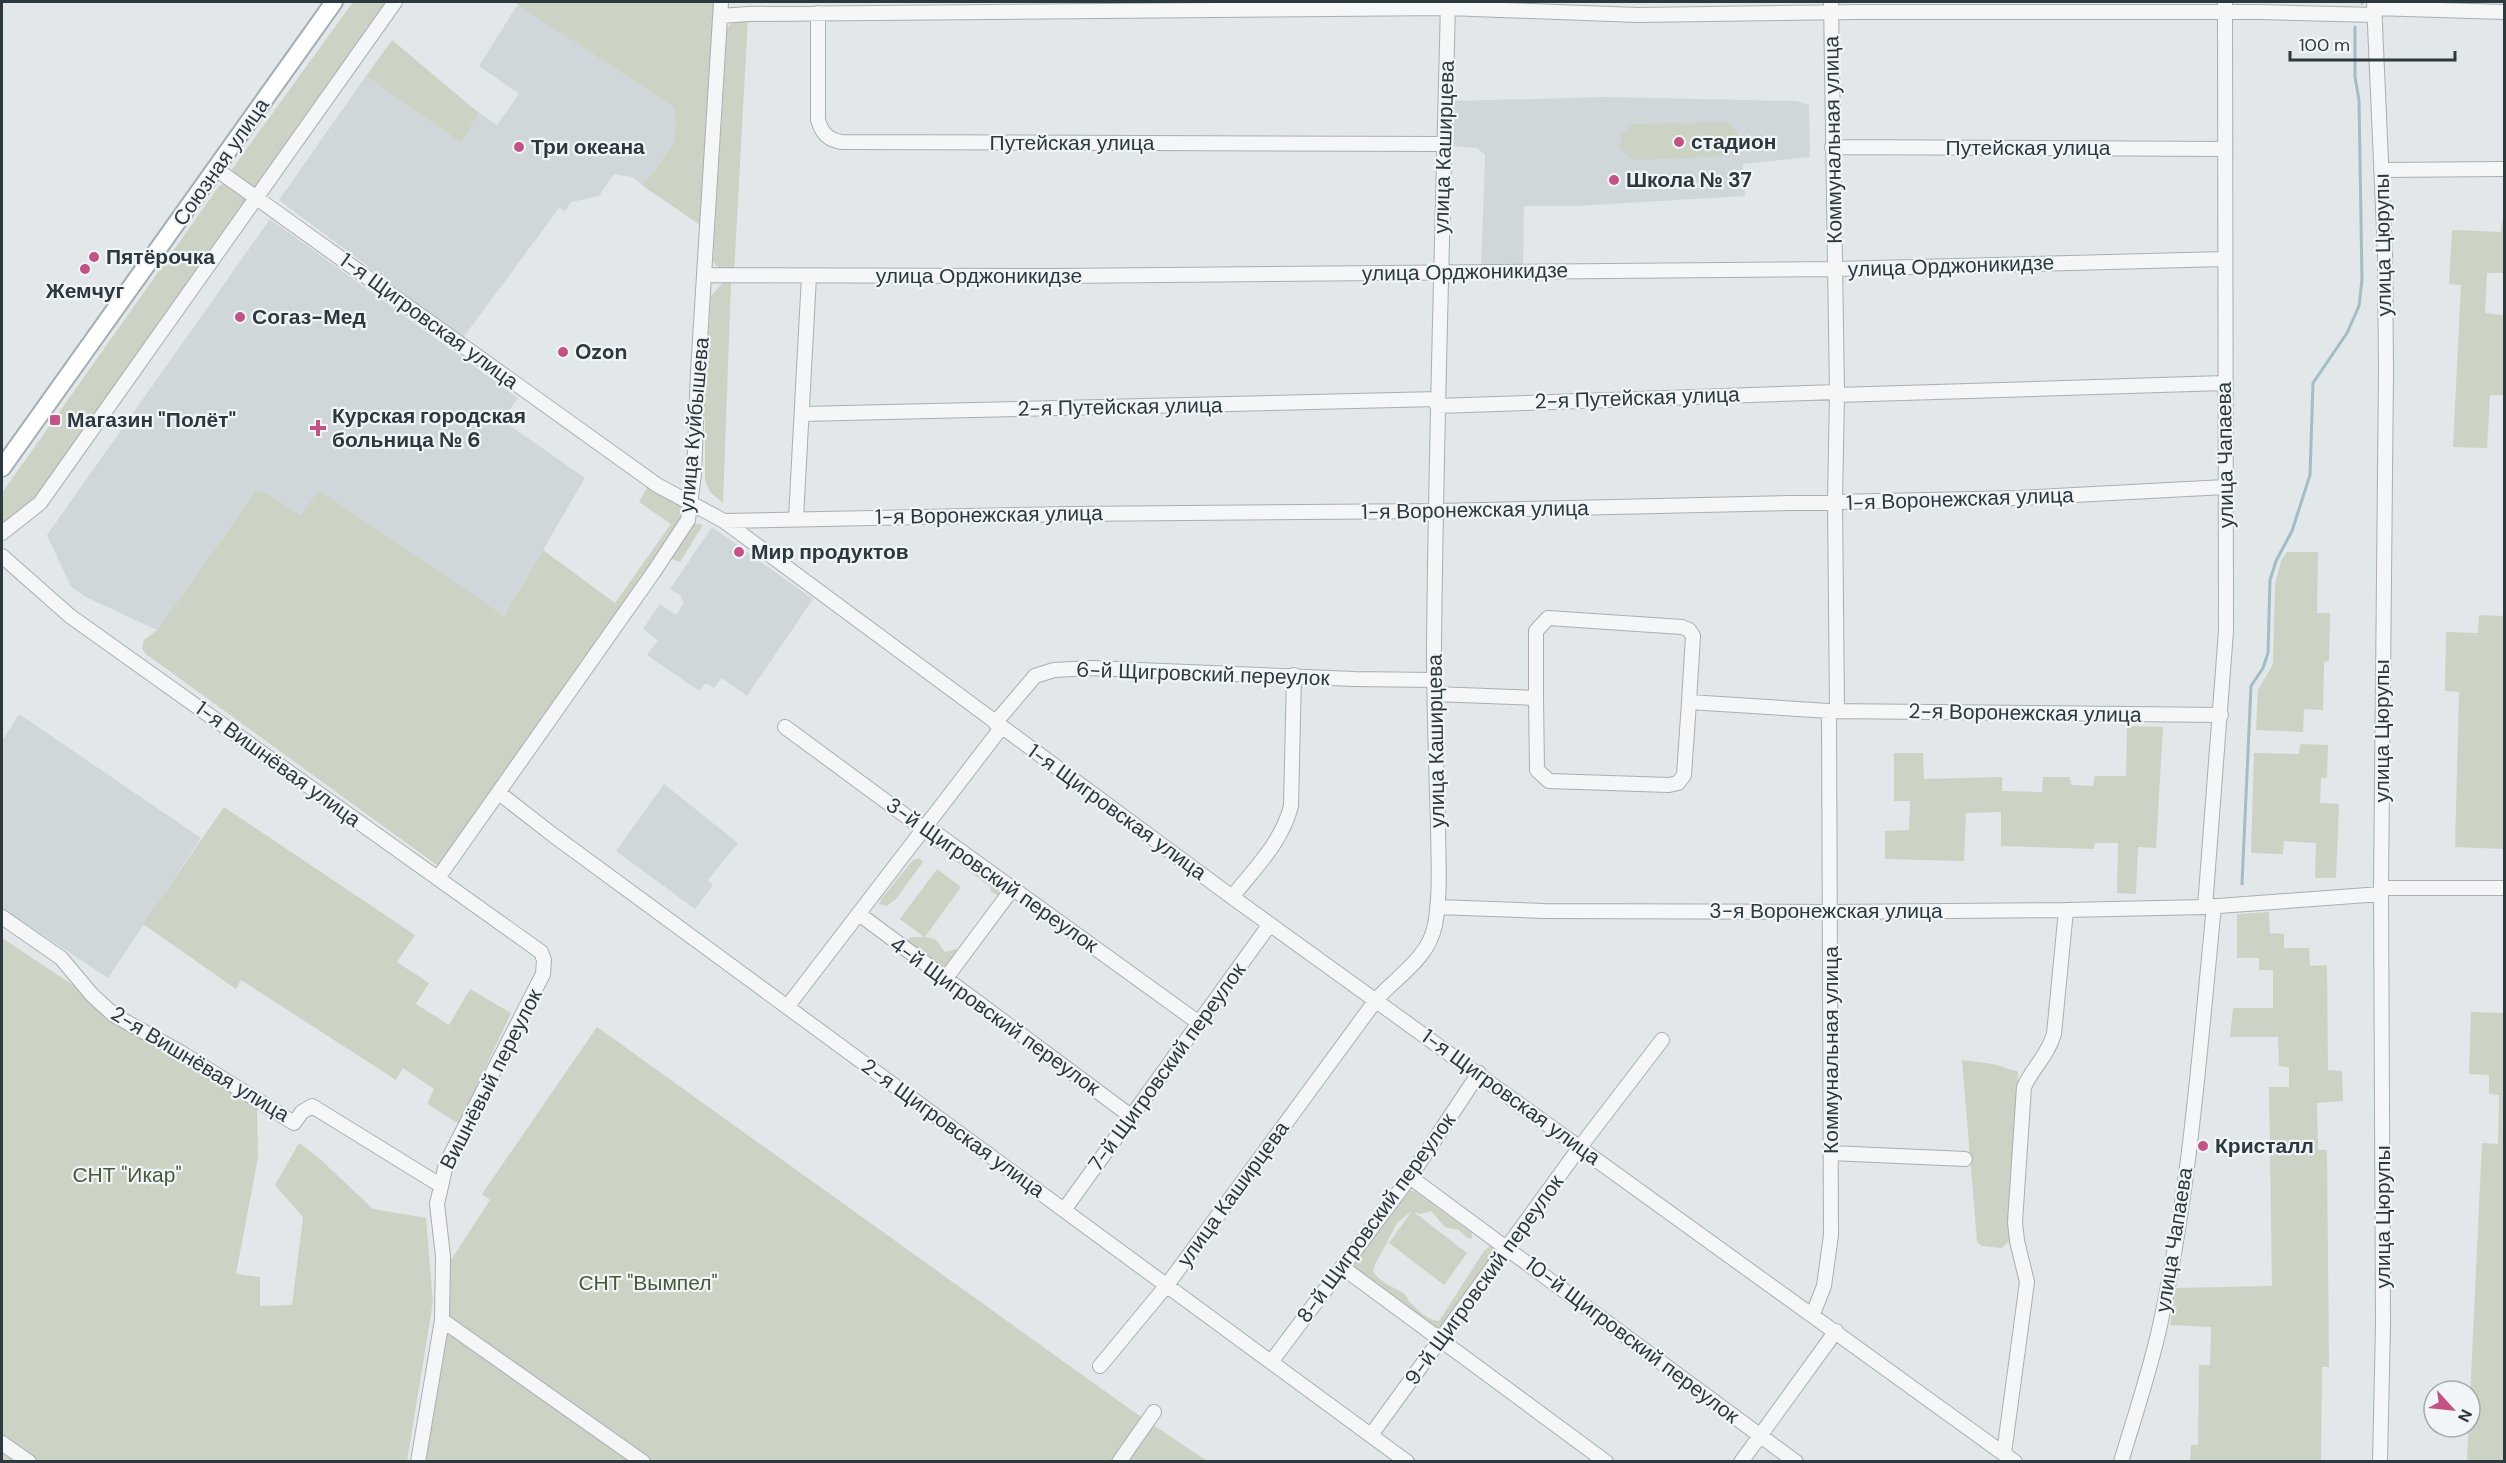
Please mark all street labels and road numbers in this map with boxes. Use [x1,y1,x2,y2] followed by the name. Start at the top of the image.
[1817,35,1849,244] street label: Коммунальная улица
[1427,59,1461,234] street label: улица Каширцева
[166,92,276,232] street label: Союзная улица
[990,129,1155,157] street label: Путейская улица
[1946,134,2111,162] street label: Путейская улица
[2368,173,2398,317] street label: улица Цюрупы
[334,247,524,396] street label: 1-я Щигровская улица
[1847,248,2055,284] street label: улица Орджоникидзе
[1362,256,1568,288] street label: улица Орджоникидзе
[876,262,1082,290] street label: улица Орджоникидзе
[672,336,716,514] street label: улица Куйбышева
[1534,380,1740,416] street label: 2-я Путейская улица
[2210,381,2240,528] street label: улица Чапаева
[1017,391,1223,423] street label: 2-я Путейская улица
[1846,481,2074,517] street label: 1-я Воронежская улица
[1361,494,1589,526] street label: 1-я Воронежская улица
[875,499,1103,531] street label: 1-я Воронежская улица
[1420,654,1452,828] street label: улица Каширцева
[1076,656,1331,692] street label: 6-й Щигровский переулок
[2368,659,2396,803] street label: улица Цюрупы
[190,694,367,834] street label: 1-я Вишнёвая улица
[1908,697,2142,729] street label: 2-я Воронежская улица
[1022,738,1212,887] street label: 1-я Щигровская улица
[880,791,1104,959] street label: 3-й Щигровский переулок
[1709,897,1943,925] street label: 3-я Воронежская улица
[884,930,1106,1102] street label: 4-й Щигровский переулок
[1817,946,1845,1154] street label: Коммунальная улица
[1082,957,1253,1177] street label: 7-й Щигровский переулок
[433,983,549,1174] street label: Вишнёвый переулок
[106,1000,295,1129] street label: 2-я Вишнёвая улица
[1416,1023,1606,1172] street label: 1-я Щигровская улица
[856,1052,1051,1204] street label: 2-я Щигровская улица
[1290,1107,1462,1329] street label: 8-й Щигровский переулок
[1171,1115,1296,1272] street label: улица Каширцева
[2369,1145,2397,1289] street label: улица Цюрупы
[2149,1165,2199,1314] street label: улица Чапаева
[1398,1169,1570,1391] street label: 9-й Щигровский переулок
[1519,1250,1745,1430] street label: 10-й Щигровский переулок

